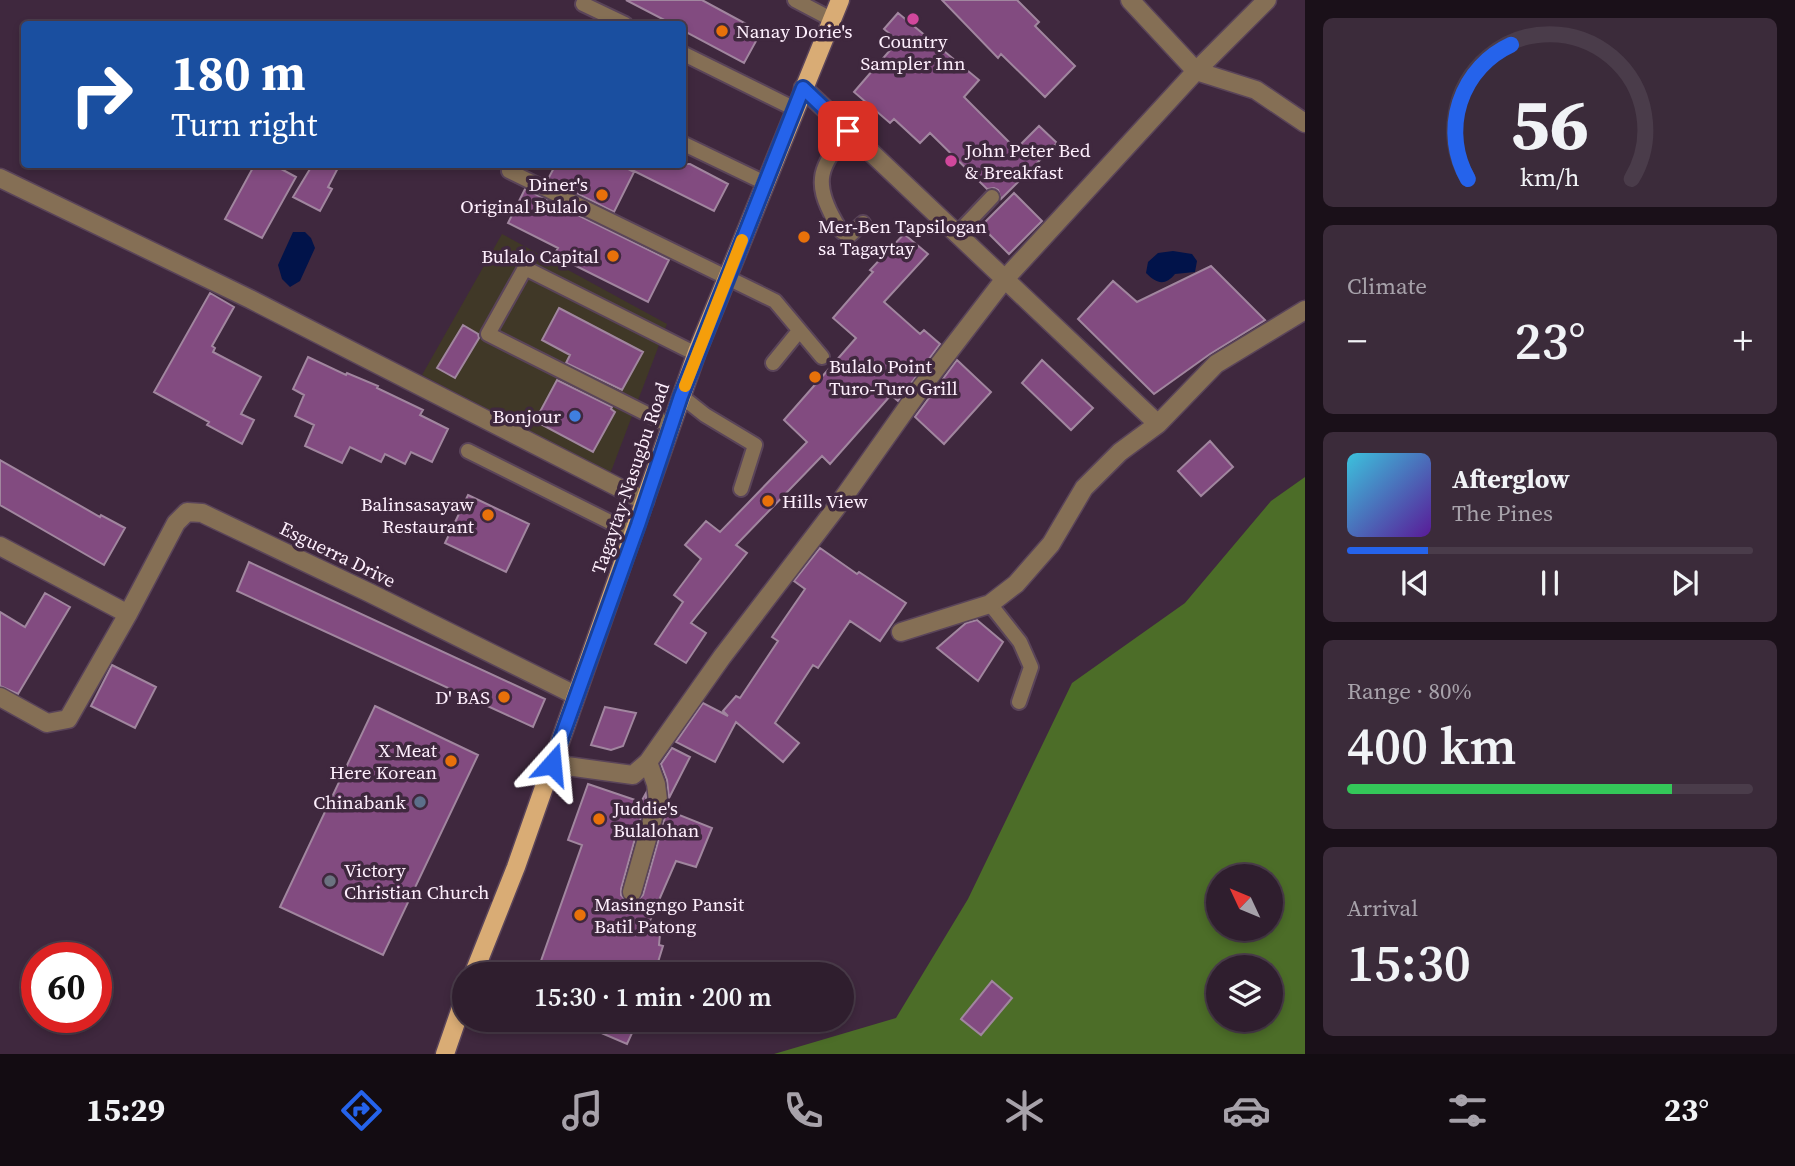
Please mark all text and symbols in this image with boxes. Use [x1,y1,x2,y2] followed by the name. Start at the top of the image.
[905,11,921,27] marker: Country Sampler Inn
[736,18,853,44] place label: Nanay Dorie's
[714,23,730,39] marker: Nanay Dorie's
[861,28,965,76] place label: Country Sampler Inn
[171,39,306,106] text: 180 m
[56,49,147,140] icon: right
[1511,74,1589,173] text: 56
[818,101,878,161] pin
[171,103,317,147] text: Turn right
[829,112,867,150] icon: arrive
[964,137,1091,185] place label: John Peter Bed & Breakfast
[943,153,959,169] marker: John Peter Bed & Breakfast
[1520,159,1580,193] text: km/h
[460,171,588,219] place label: Diner's Original Bulalo
[594,187,610,203] marker: Diner's Original Bulalo
[818,213,987,261] place label: Mer-Ben Tapsilogan sa Tagaytay
[796,229,812,245] marker: Mer-Ben Tapsilogan sa Tagaytay
[481,243,599,269] place label: Bulalo Capital
[605,248,621,264] marker: Bulalo Capital
[1347,270,1427,302] text: Climate
[1514,305,1586,376] text: 23°
[1347,315,1367,367] text: −
[1733,315,1753,367] text: +
[829,353,958,401] place label: Bulalo Point Turo-Turo Grill
[807,369,823,385] marker: Bulalo Point Turo-Turo Grill
[585,378,675,577] street label: Tagaytay-Nasugbu Road
[492,403,561,429] place label: Bonjour
[567,408,583,424] marker: Bonjour
[1452,461,1570,497] text: Afterglow
[782,488,868,514] place label: Hills View
[361,491,475,539] place label: Balinsasayaw Restaurant
[760,493,776,509] marker: Hills View
[1452,497,1553,529] text: The Pines
[480,507,496,523] marker: Balinsasayaw Restaurant
[276,515,400,593] street label: Esguerra Drive
[1396,564,1434,602] icon: previous
[1531,564,1569,602] icon: pause
[1666,564,1704,602] icon: next
[1347,675,1472,707] text: Range · 80%
[435,684,490,710] place label: D' BAS
[496,689,512,705] marker: D' BAS
[1347,710,1516,781] text: 400 km
[515,727,589,801] position arrow
[330,737,438,785] place label: X Meat Here Korean
[443,753,459,769] marker: X Meat Here Korean
[313,789,407,815] place label: Chinabank
[412,794,428,810] marker: Chinabank
[612,795,699,843] place label: Juddie's Bulalohan
[591,811,607,827] marker: Juddie's Bulalohan
[344,857,489,905] place label: Victory Christian Church
[1206,864,1283,942] north arrow
[1206,864,1283,1032] map controls
[322,873,338,889] marker: Victory Christian Church
[594,891,745,939] place label: Masingngo Pansit Batil Patong
[1347,892,1418,924] text: Arrival
[572,907,588,923] marker: Masingngo Pansit Batil Patong
[1347,927,1471,998] text: 15:30
[21,942,112,1033] speed limit sign: 60
[1206,955,1283,1032] button: layers
[534,979,772,1015] text: 15:30 · 1 min · 200 m
[337,1086,386,1135] icon: directions
[558,1086,607,1135] icon: music
[779,1086,828,1135] icon: phone
[1000,1086,1049,1135] icon: climate
[1222,1086,1271,1135] icon: car
[1443,1086,1492,1135] icon: filters
[86,1088,165,1132] text: 15:29
[1664,1088,1709,1132] text: 23°

